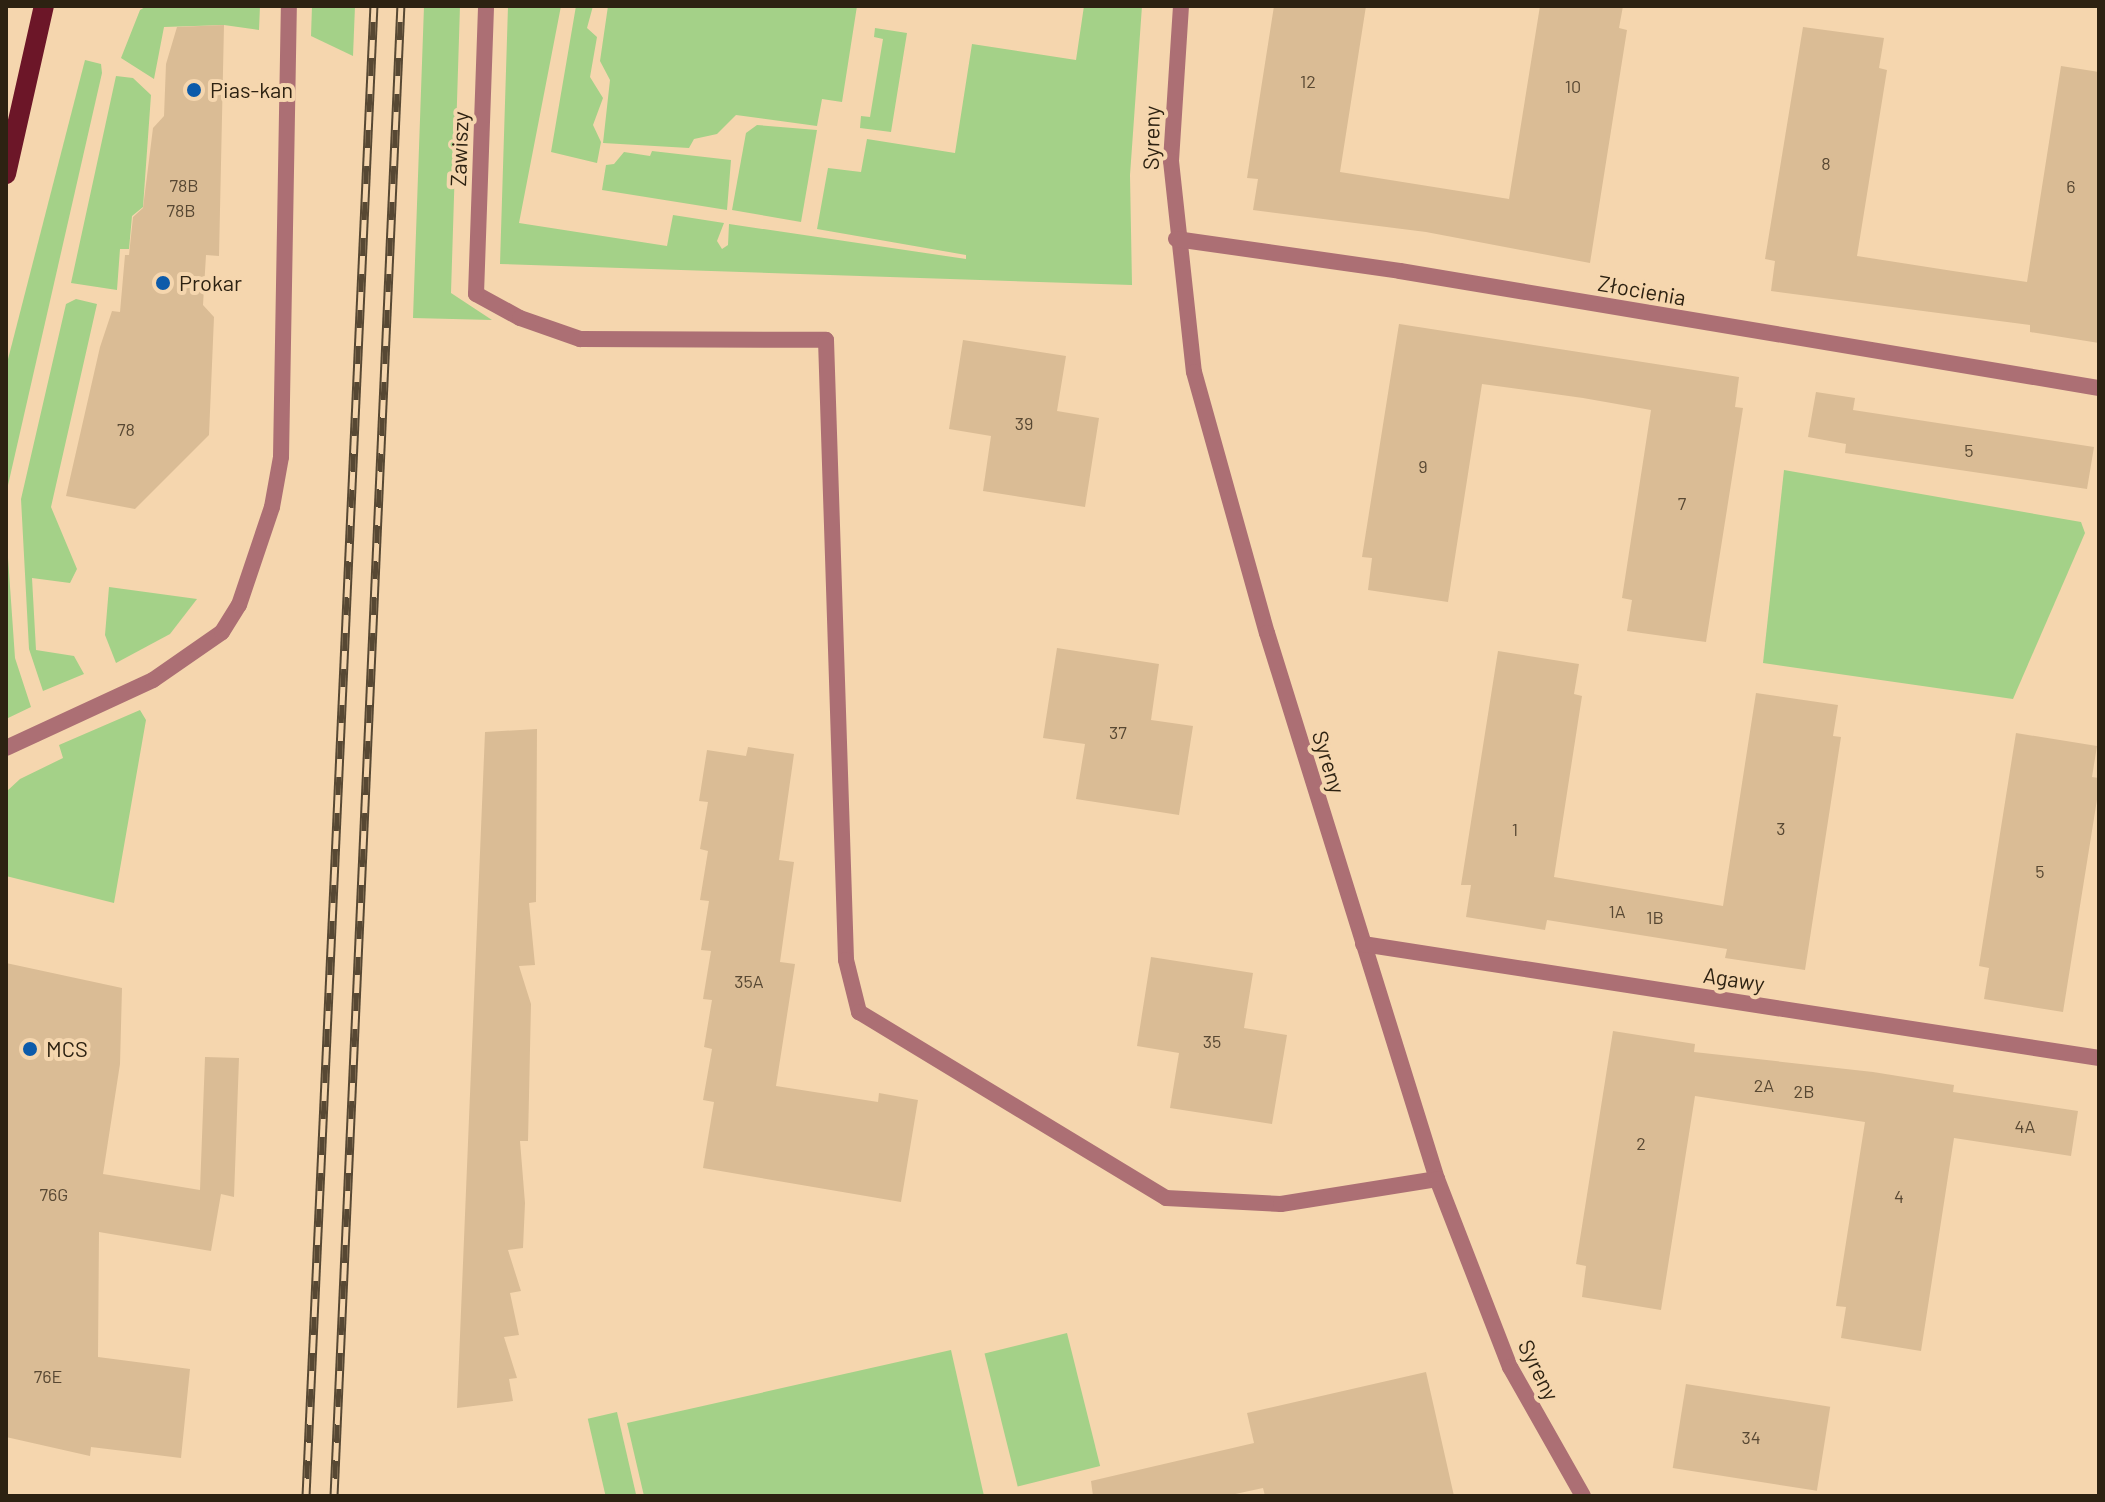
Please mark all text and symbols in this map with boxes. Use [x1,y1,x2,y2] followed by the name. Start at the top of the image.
[1300,70,1316,92] house number: 12
[1565,75,1581,97] house number: 10
[210,77,293,103] place label: Pias-kan
[185,81,203,99] marker: Pias-kan
[1137,106,1165,170] street label: Syreny
[444,111,474,187] street label: Zawiszy
[1821,152,1831,174] house number: 8
[169,174,199,196] house number: 78B
[2066,175,2076,197] house number: 6
[166,199,196,221] house number: 78B
[1596,269,1688,311] street label: Złocienia
[179,270,242,296] place label: Prokar
[154,274,172,292] marker: Prokar
[1015,412,1033,434] house number: 39
[117,418,135,440] house number: 78
[1964,439,1974,461] house number: 5
[1418,455,1428,477] house number: 9
[1678,492,1686,514] house number: 7
[1109,721,1127,743] house number: 37
[1307,727,1351,797] street label: Syreny
[1776,817,1786,839] house number: 3
[1512,818,1518,840] house number: 1
[2035,860,2045,882] house number: 5
[1608,900,1626,922] house number: 1A
[1646,906,1664,928] house number: 1B
[1701,961,1767,997] street label: Agawy
[734,970,764,992] house number: 35A
[1203,1030,1221,1052] house number: 35
[46,1036,88,1062] place label: MCS
[21,1040,39,1058] marker: MCS
[1754,1074,1774,1096] house number: 2A
[1794,1080,1814,1102] house number: 2B
[2015,1115,2035,1137] house number: 4A
[1636,1132,1646,1154] house number: 2
[40,1183,68,1205] house number: 76G
[1894,1185,1904,1207] house number: 4
[1513,1335,1565,1405] street label: Syreny
[34,1365,62,1387] house number: 76E
[1741,1426,1761,1448] house number: 34

